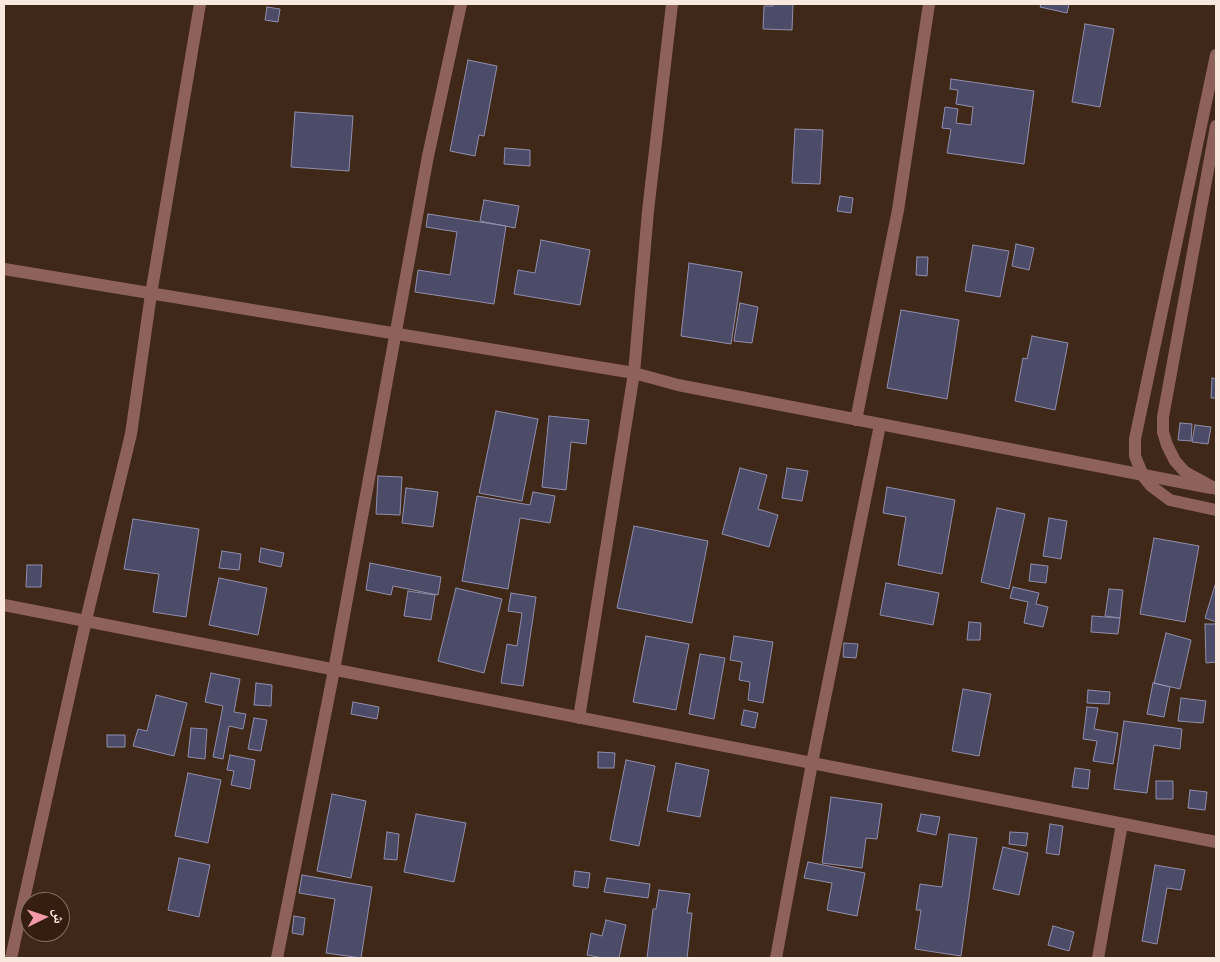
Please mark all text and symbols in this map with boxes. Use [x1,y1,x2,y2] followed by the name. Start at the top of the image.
[20,892,70,942] north arrow
[48,908,69,924] text: ش

